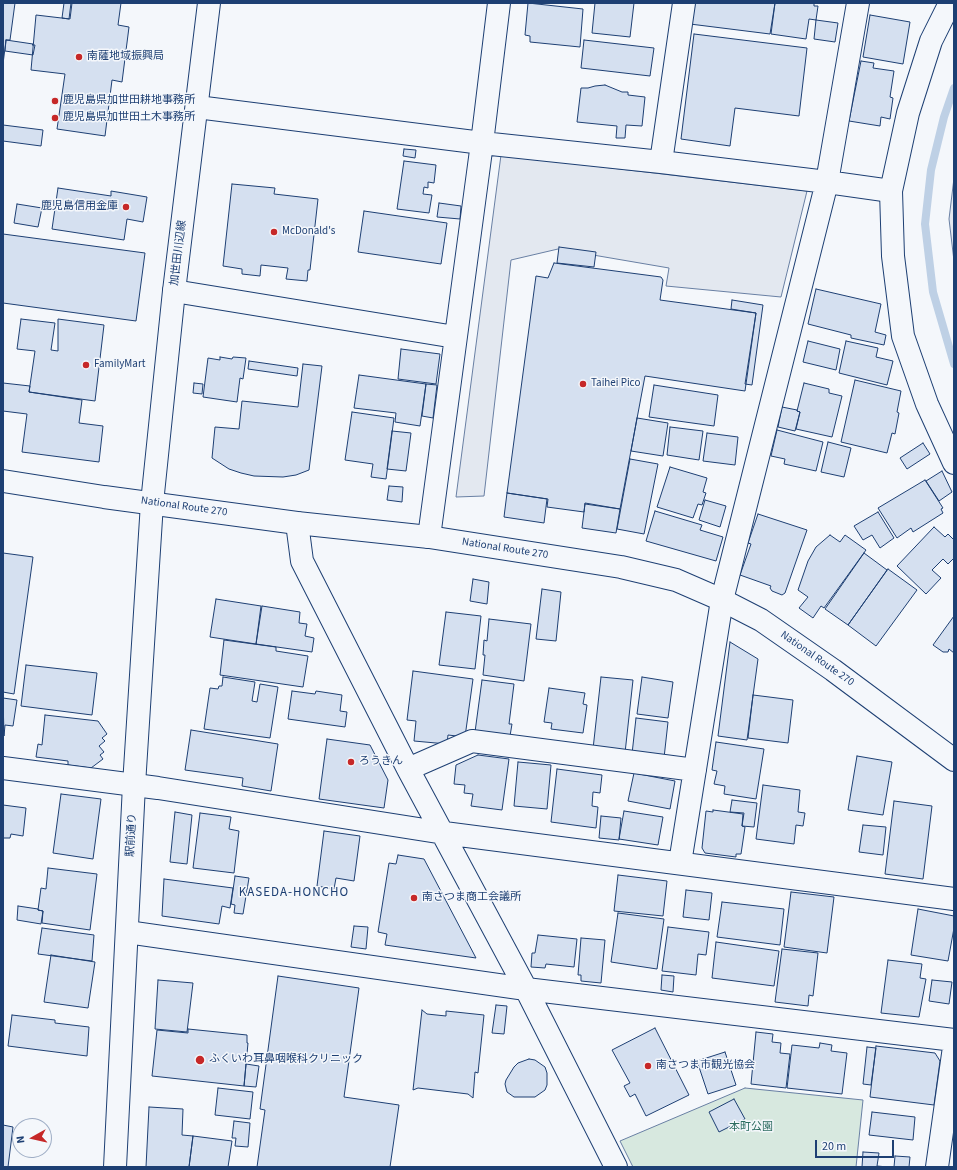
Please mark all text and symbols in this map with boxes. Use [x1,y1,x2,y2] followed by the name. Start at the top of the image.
[87,50,164,64] place label: 南薩地域振興局
[74,52,84,62] marker: 南薩地域振興局
[63,94,195,108] place label: 鹿児島県加世田耕地事務所
[50,96,60,106] marker: 鹿児島県加世田耕地事務所
[63,111,195,125] place label: 鹿児島県加世田土木事務所
[50,113,60,123] marker: 鹿児島県加世田土木事務所
[41,200,118,214] place label: 鹿児島信用金庫
[121,202,131,212] marker: 鹿児島信用金庫
[168,219,190,287] street label: 加世田川辺線
[282,225,335,239] place label: McDonald's
[269,227,279,237] marker: McDonald's
[94,358,145,372] place label: FamilyMart
[81,360,91,370] marker: FamilyMart
[591,377,640,391] place label: Taihei Pico
[578,379,588,389] marker: Taihei Pico
[140,494,228,520] street label: National Route 270
[461,536,549,562] street label: National Route 270
[778,629,856,689] street label: National Route 270
[359,755,403,769] place label: ろうきん
[346,757,356,767] marker: ろうきん
[124,813,140,857] street label: 駅前通り
[239,885,349,901] district label: KASEDA-HONCHO
[422,891,521,905] place label: 南さつま商工会議所
[409,893,419,903] marker: 南さつま商工会議所
[209,1053,363,1067] place label: ふくいわ耳鼻咽喉科クリニック
[194,1054,206,1066] marker: ふくいわ耳鼻咽喉科クリニック
[656,1059,755,1073] place label: 南さつま市観光協会
[643,1061,653,1071] marker: 南さつま市観光協会
[12,1118,52,1158] north arrow
[729,1121,773,1135] park label: 本町公園
[817,1132,896,1158] scale bar
[13,1135,29,1144] text: N
[822,1138,846,1155] text: 20 m

